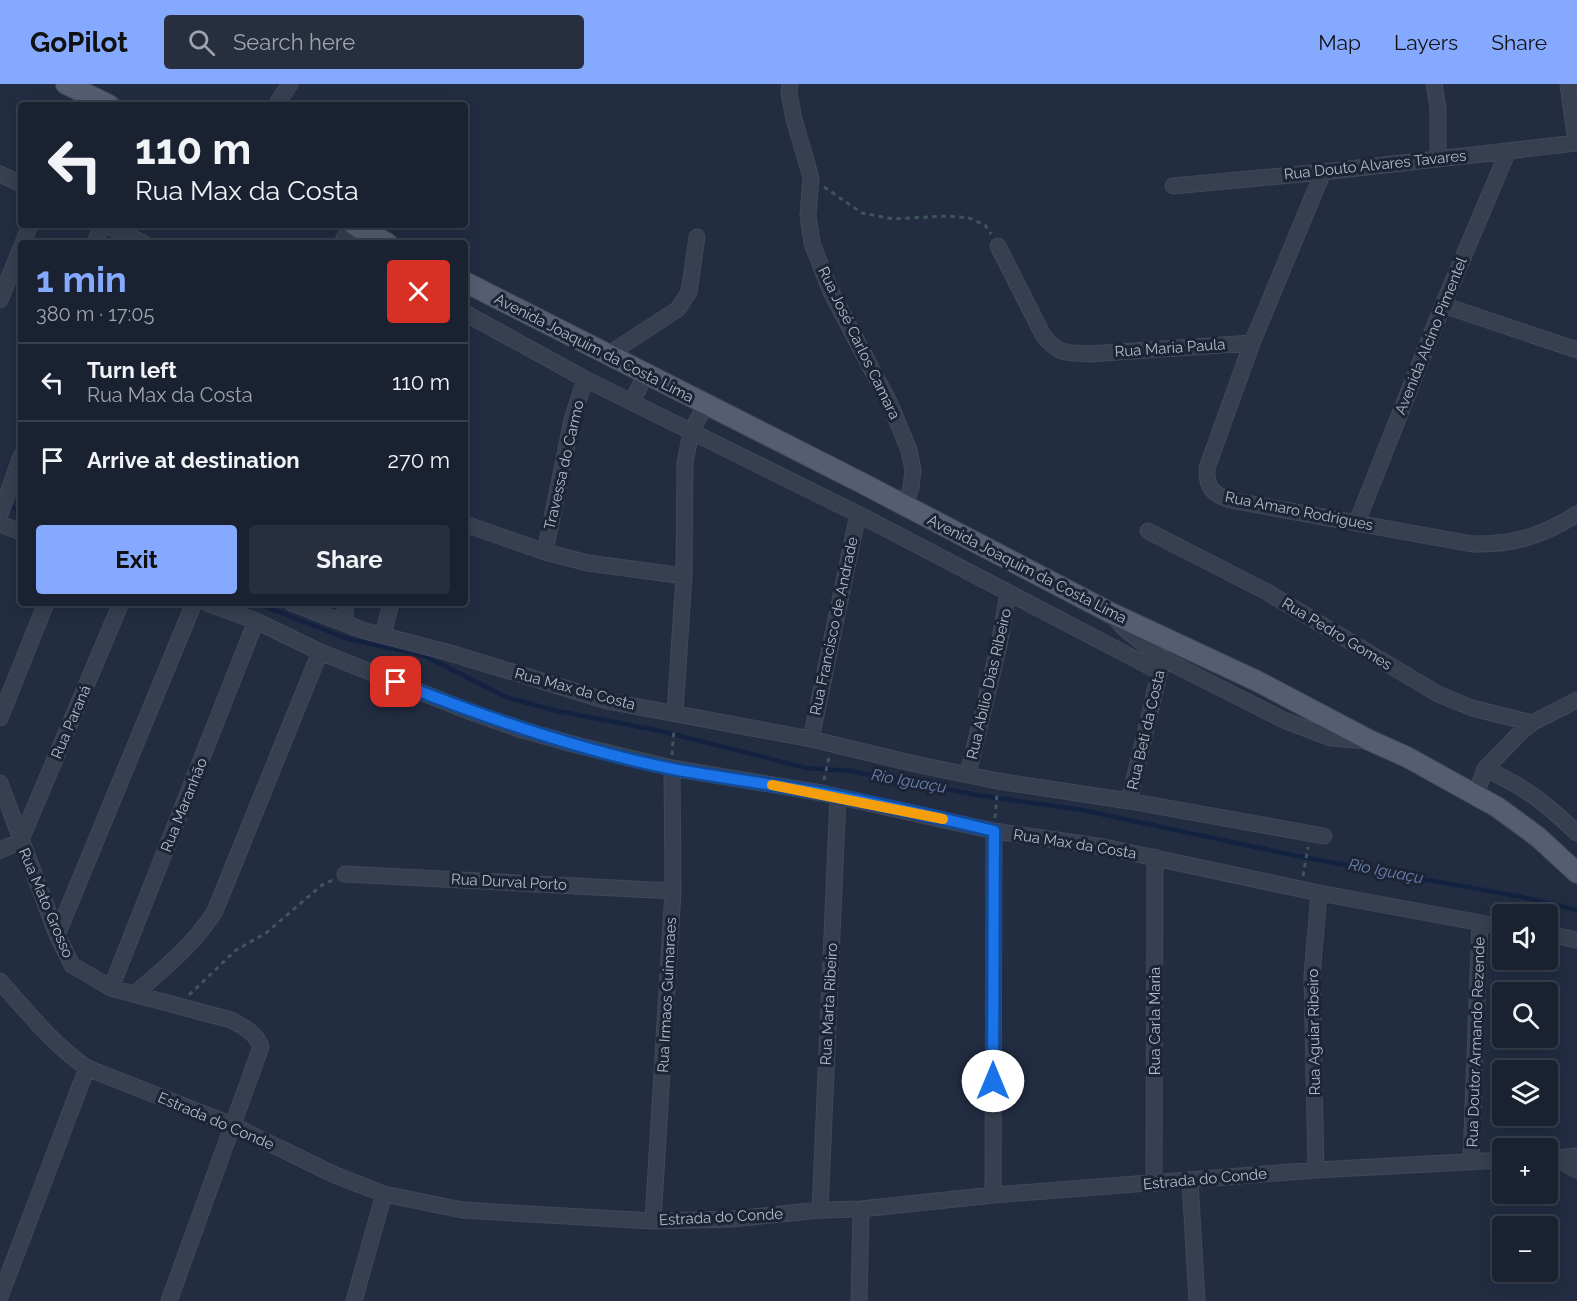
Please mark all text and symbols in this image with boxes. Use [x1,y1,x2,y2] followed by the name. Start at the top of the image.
[164,15,584,69] search box
[30,26,128,59] text: GoPilot
[185,26,218,59] icon: search
[233,29,355,55] text: Search here
[1318,30,1361,55] text: Map
[1394,30,1458,55] text: Layers
[1491,30,1547,55] text: Share
[135,125,251,174] text: 110 m
[36,126,114,204] icon: left
[1283,146,1467,184] street label: Rua Douto Alvares Tavares
[135,175,359,206] text: Rua Max da Costa
[1391,254,1471,417] street label: Avenida Alcino Pimentel
[36,258,127,300] text: 1 min
[387,260,450,323] button: close
[814,264,904,422] street label: Rua José Carlos Camara
[491,290,697,406] street label: Avenida Joaquim da Costa Lima
[36,302,154,326] text: 380 m · 17:05
[1114,335,1226,361] street label: Rua Maria Paula
[87,357,177,383] text: Turn left
[36,366,69,399] icon: left
[392,369,450,395] text: 110 m
[87,383,253,407] text: Rua Max da Costa
[540,398,588,532] street label: Travessa do Carmo
[36,444,69,477] icon: arrive
[87,447,300,473] text: Arrive at destination
[388,447,450,473] text: 270 m
[1223,488,1375,534] street label: Rua Amaro Rodrigues
[924,511,1130,627] street label: Avenida Joaquim da Costa Lima
[36,525,237,594] button: Exit
[249,525,450,594] button: Share
[806,535,862,717] street label: Rua Francisco de Andrade
[1279,594,1395,674] street label: Rua Pedro Gomes
[963,607,1015,761] street label: Rua Abilio Dias Ribeiro
[370,656,421,707] pin
[513,664,637,714] street label: Rua Max da Costa
[379,665,412,698] icon: arrive
[1123,668,1169,792] street label: Rua Beti da Costa
[47,682,95,762] street label: Rua Paraná
[157,755,211,855] street label: Rua Maranhão
[870,765,948,797] water label: Rio Iguaçu
[1012,825,1138,863] street label: Rua Max da Costa
[15,845,77,961] street label: Rua Mato Grosso
[1347,854,1425,888] water label: Rio Iguaçu
[451,870,568,894] street label: Rua Durval Porto
[1492,904,1558,1282] map controls
[1492,904,1558,970] button: sound
[654,917,680,1073] street label: Rua Irmaos Guimaraes
[1463,936,1489,1148] street label: Rua Doutor Armando Rezende
[817,942,841,1066] street label: Rua Marta Ribeiro
[1146,967,1164,1075] street label: Rua Carla Maria
[1304,968,1324,1095] street label: Rua Aguiar Ribeiro
[1492,982,1558,1048] button: search
[961,1049,1025,1113] position arrow
[1492,1060,1558,1126] button: layers
[155,1088,277,1154] street label: Estrada do Conde
[1492,1138,1558,1204] button: +
[1142,1165,1268,1193] street label: Estrada do Conde
[658,1205,784,1229] street label: Estrada do Conde
[1492,1216,1558,1282] button: −

